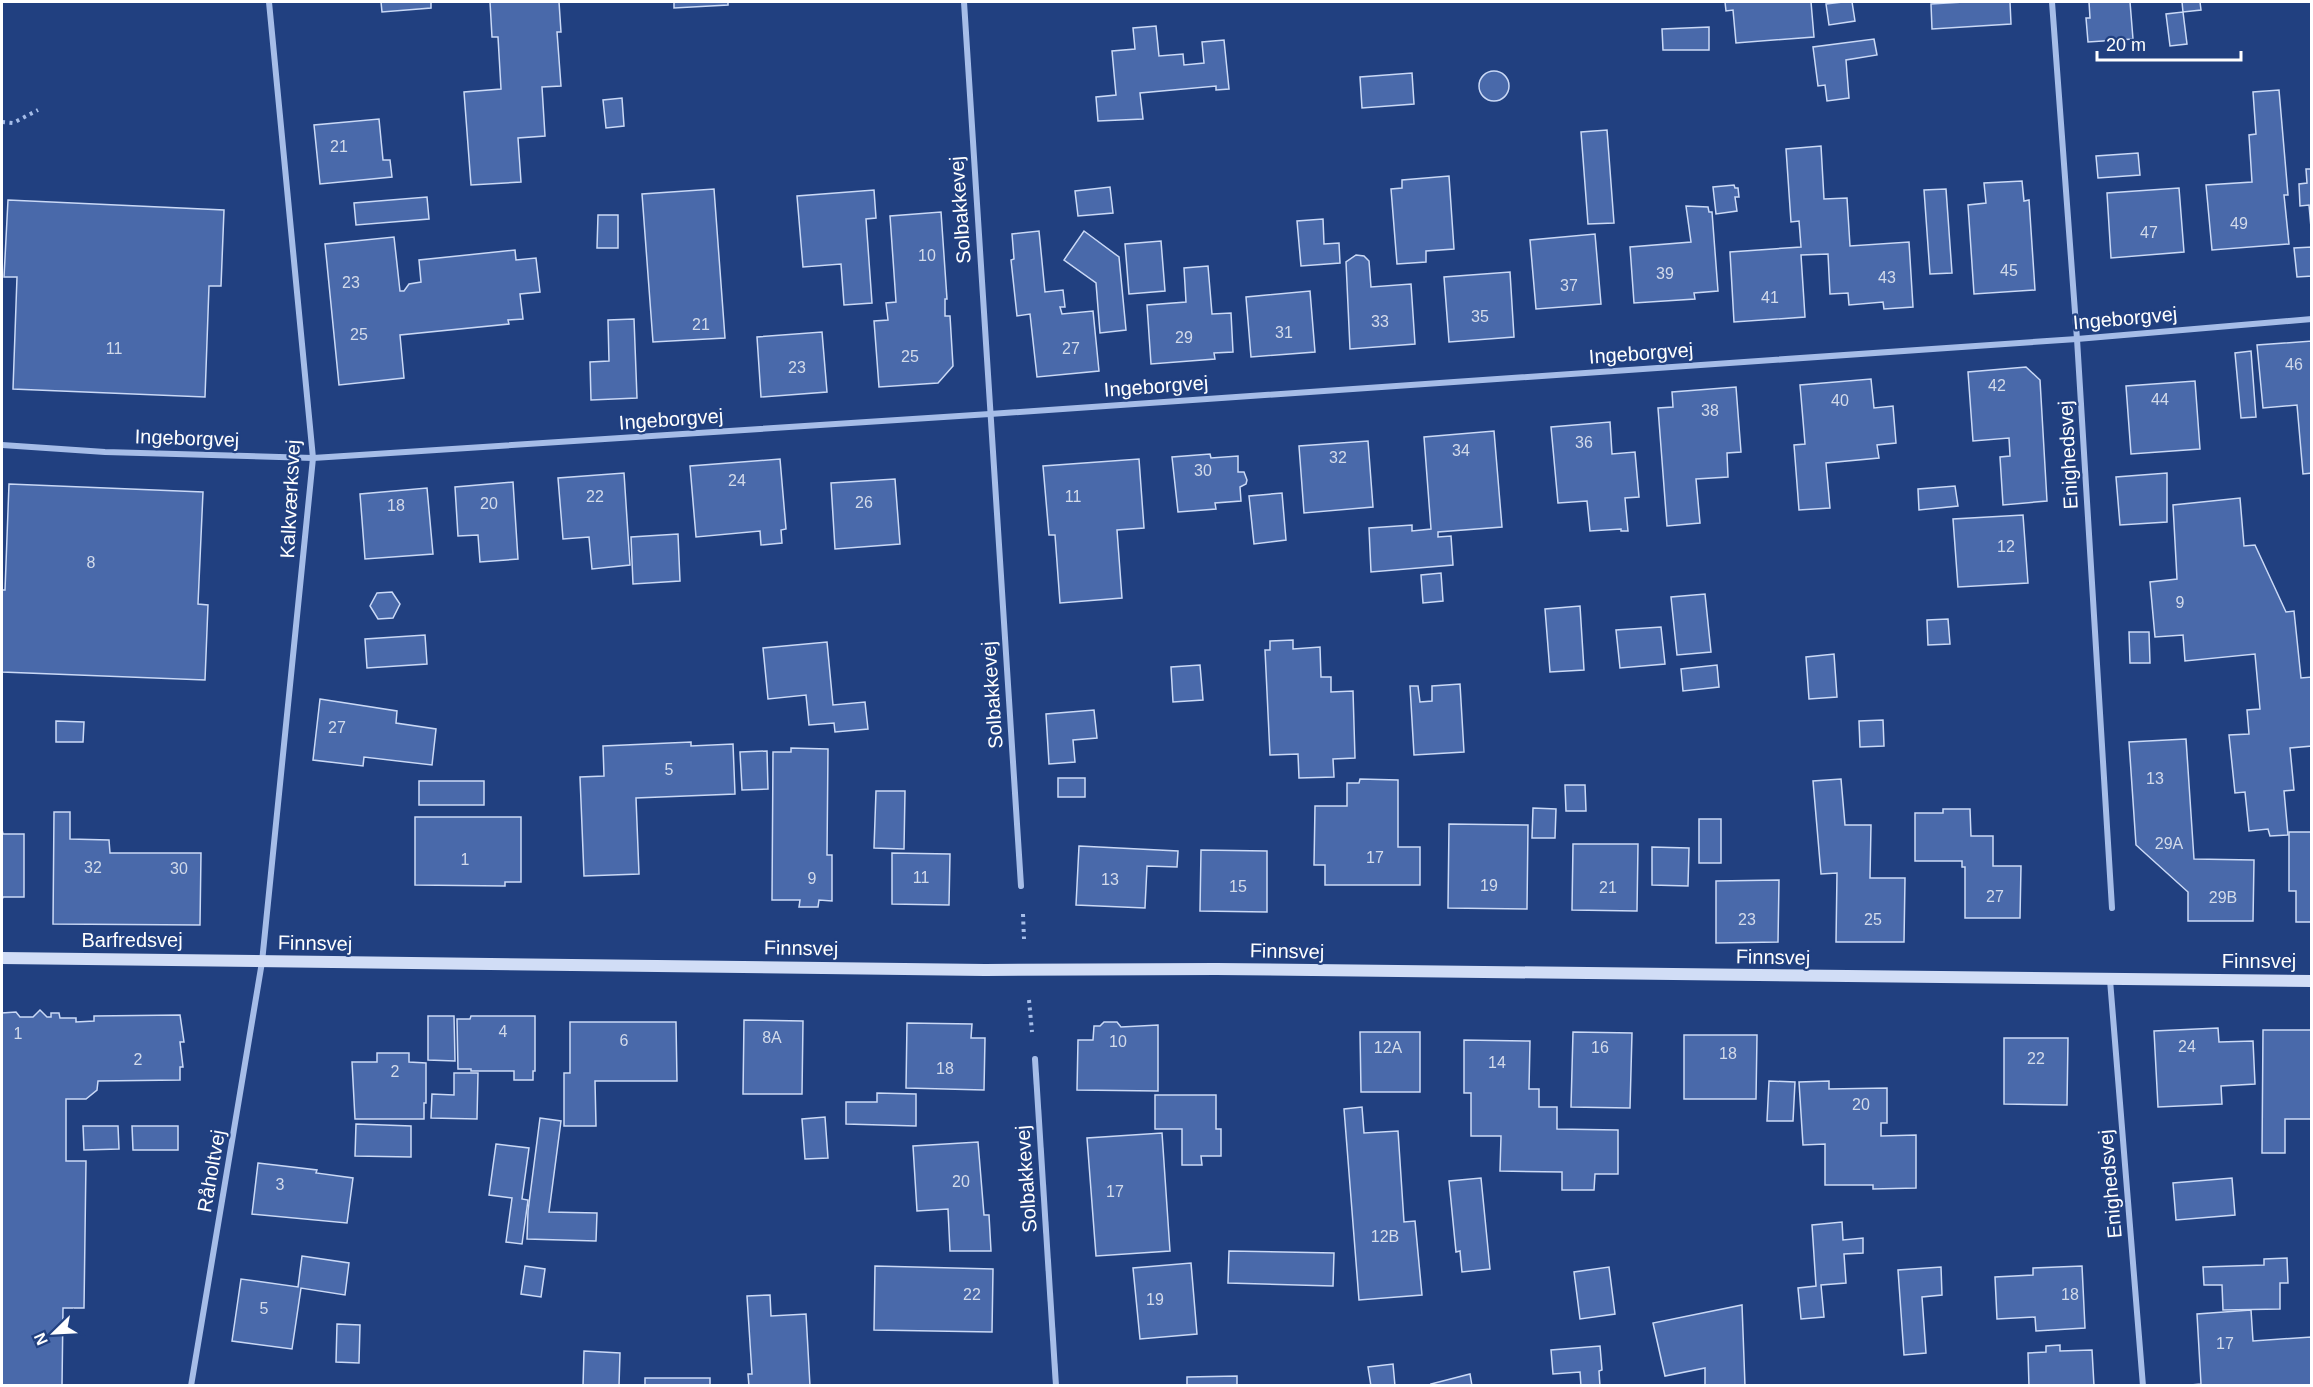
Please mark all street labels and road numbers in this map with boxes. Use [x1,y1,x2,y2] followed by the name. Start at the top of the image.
[945,155,975,265] street label: Solbakkevej
[2072,302,2178,334] street label: Ingeborgvej
[1588,338,1694,368] street label: Ingeborgvej
[1103,371,1209,401] street label: Ingeborgvej
[2054,400,2082,510] street label: Enighedsvej
[618,404,724,434] street label: Ingeborgvej
[134,425,240,451] street label: Ingeborgvej
[276,439,304,559] street label: Kalkværksvej
[977,640,1007,750] street label: Solbakkevej
[81,929,183,951] street label: Barfredsvej
[278,931,352,955] street label: Finnsvej
[764,936,838,960] street label: Finnsvej
[1250,939,1324,963] street label: Finnsvej
[1736,945,1810,969] street label: Finnsvej
[2222,950,2296,972] street label: Finnsvej
[1011,1124,1041,1234] street label: Solbakkevej
[193,1128,229,1214] street label: Råholtvej
[2094,1129,2126,1239] street label: Enighedsvej

